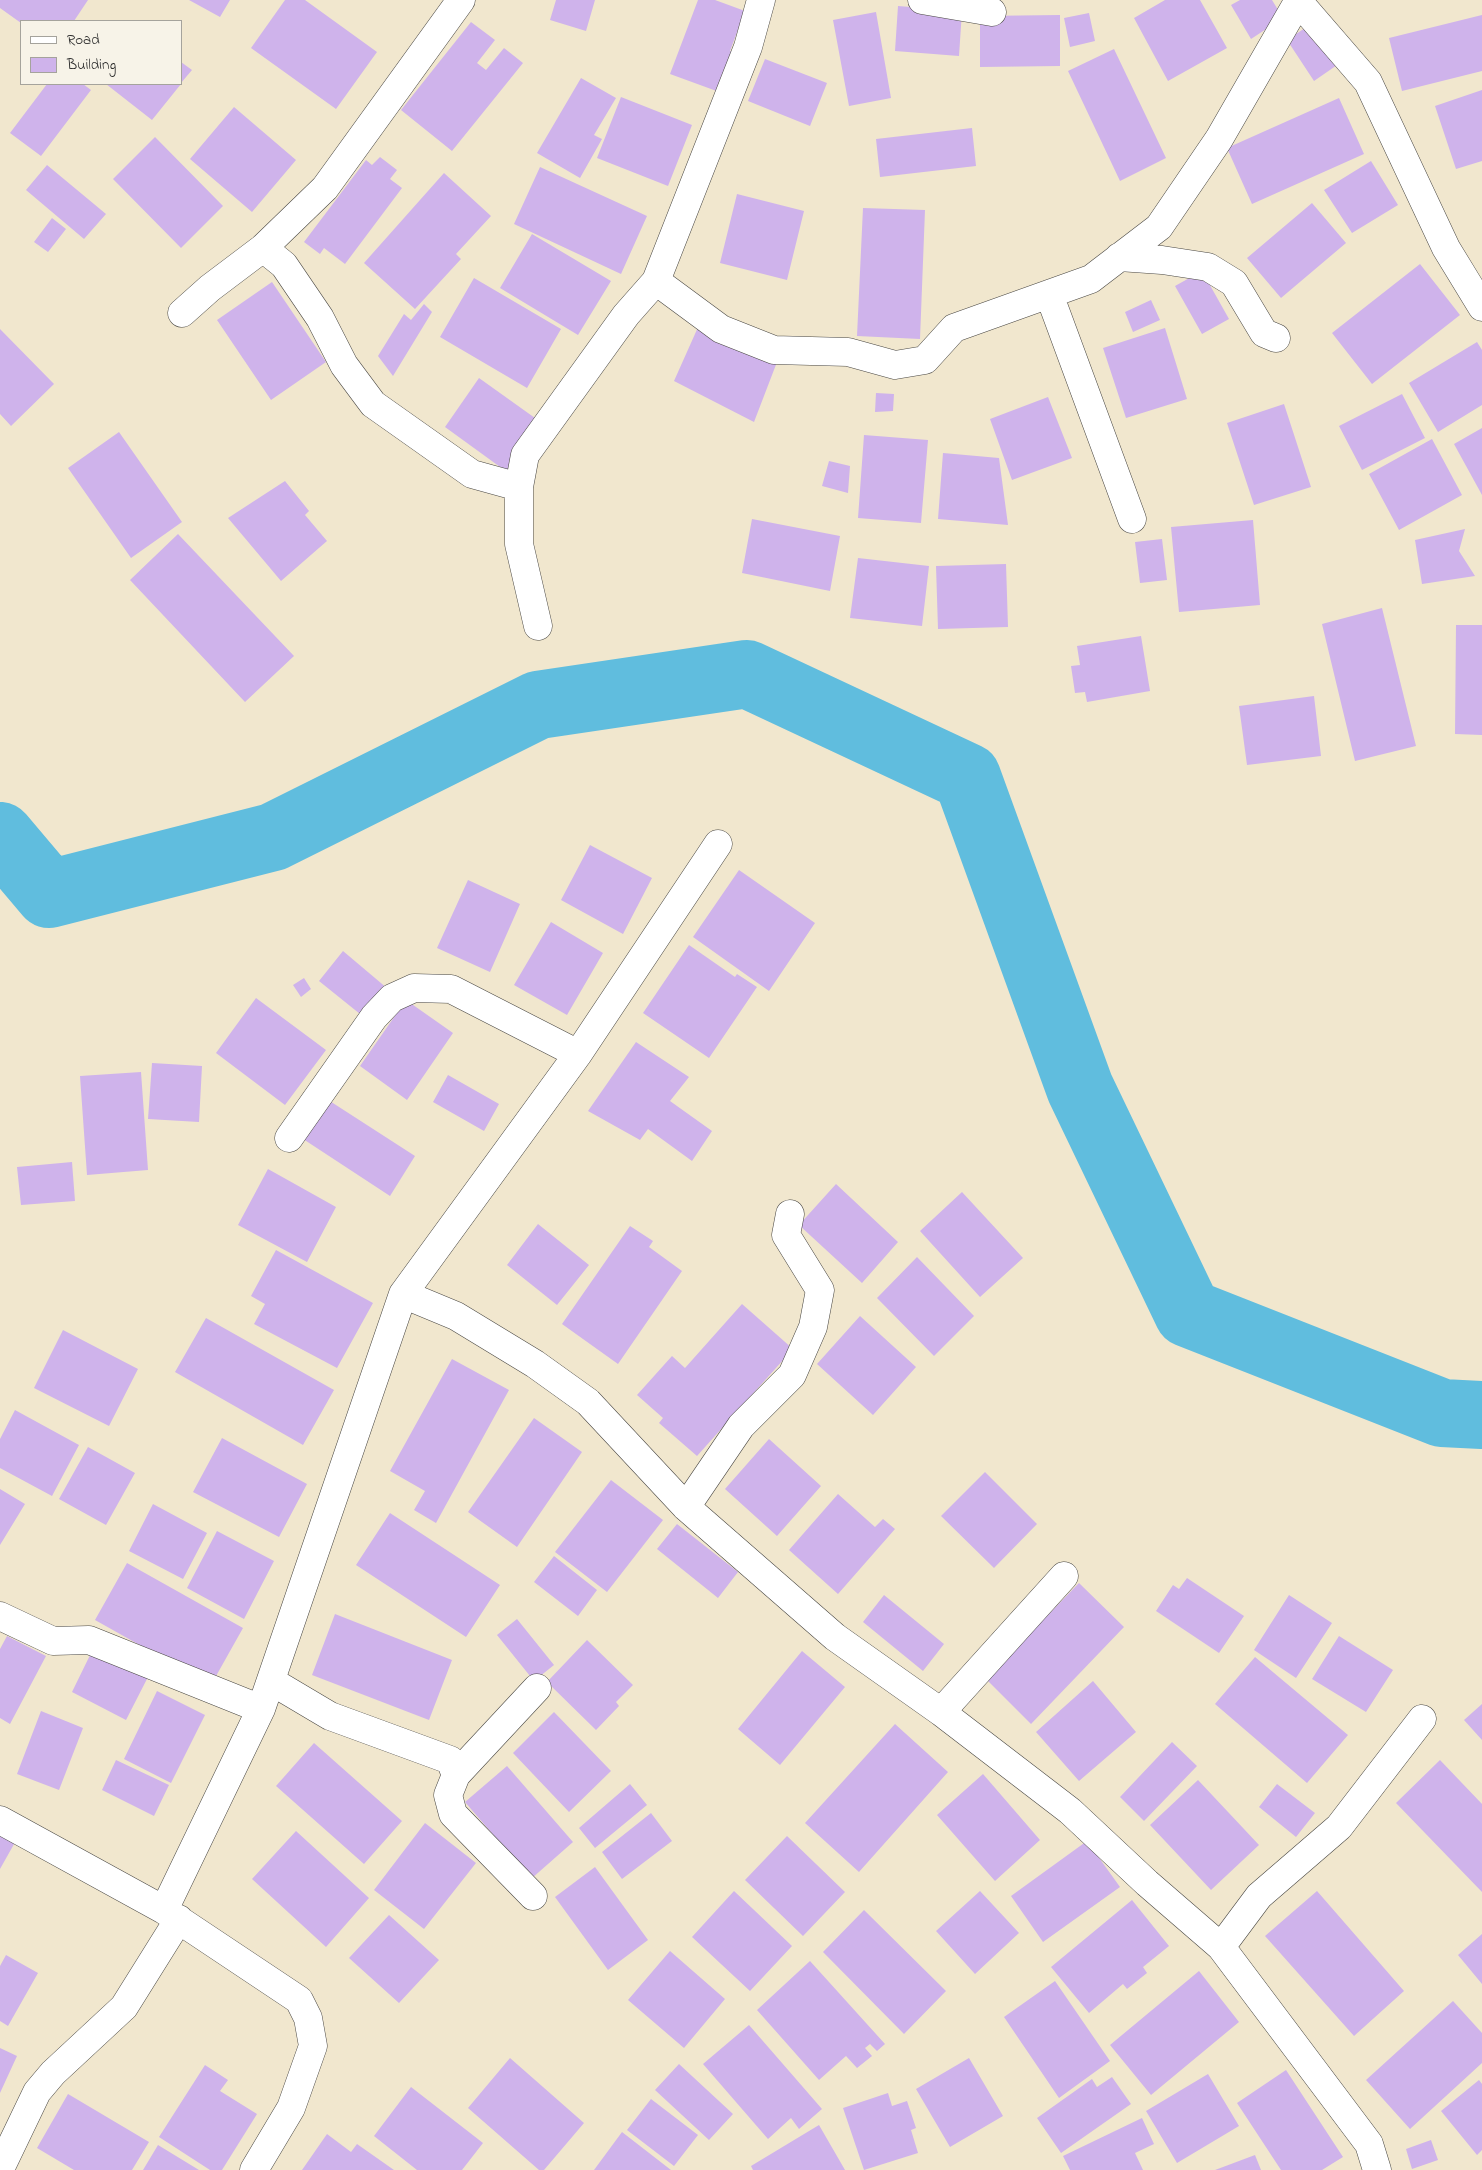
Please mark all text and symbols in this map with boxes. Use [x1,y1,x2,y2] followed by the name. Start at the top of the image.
[20,20,182,85] legend
[67,29,100,51] text: Road
[67,54,116,76] text: Building

